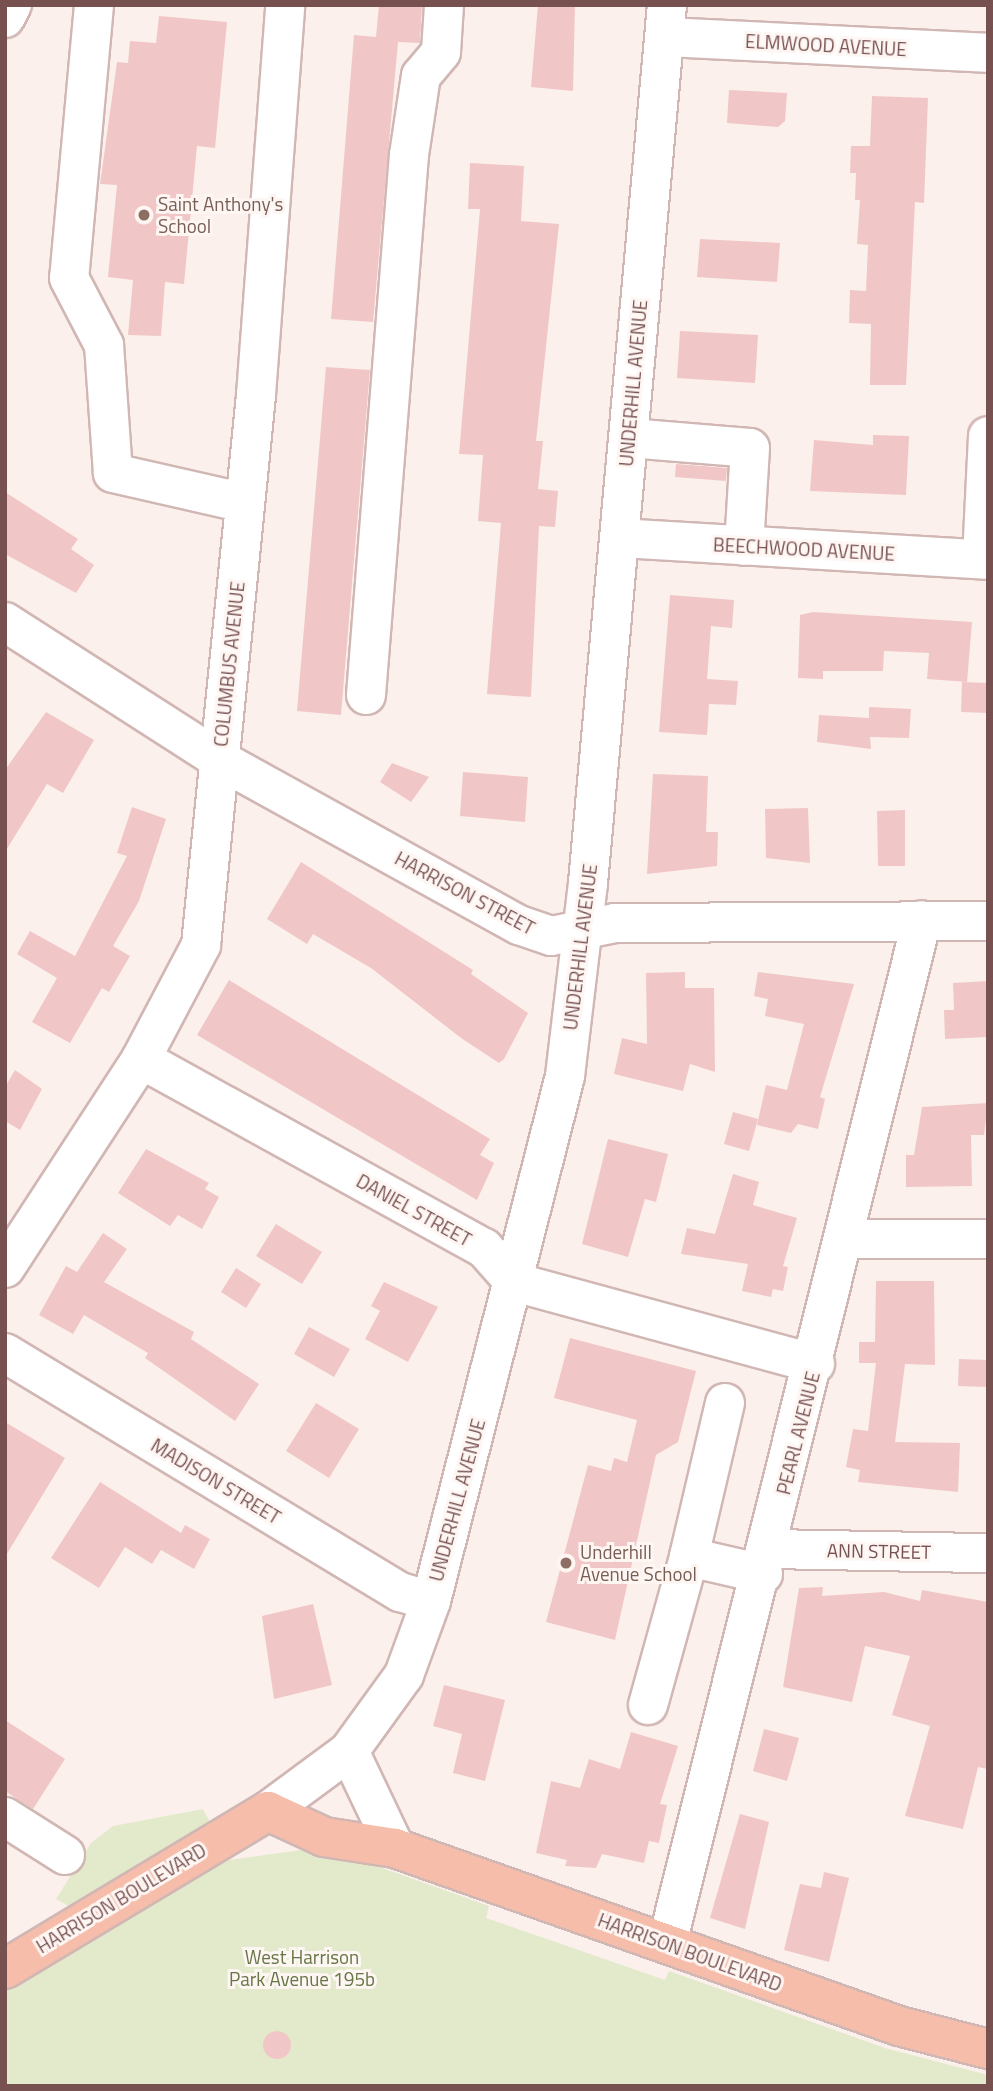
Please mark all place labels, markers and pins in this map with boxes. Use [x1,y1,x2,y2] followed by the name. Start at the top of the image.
[158,193,283,237] place label: Saint Anthony's School
[136,207,152,223] marker: Saint Anthony's School
[580,1541,697,1585] place label: Underhill Avenue School
[558,1555,574,1571] marker: Underhill Avenue School

